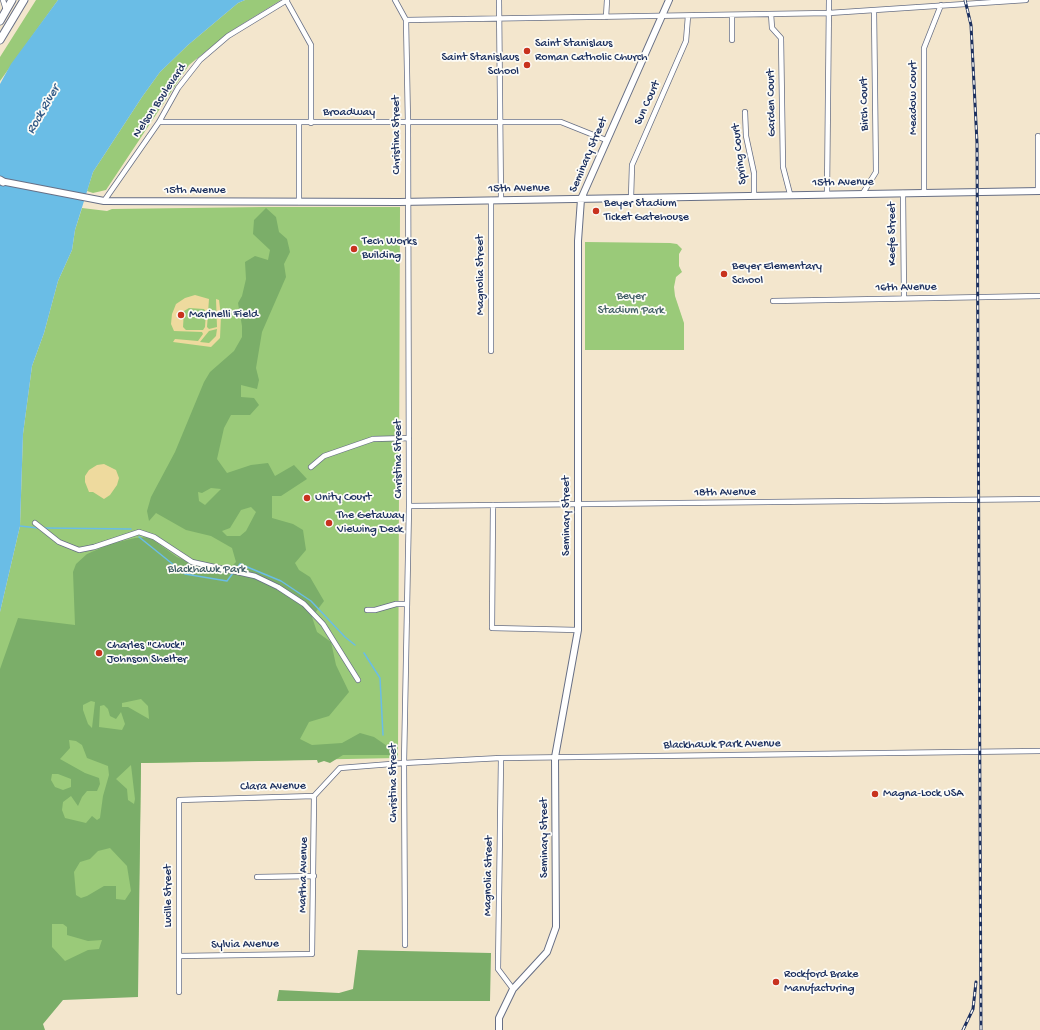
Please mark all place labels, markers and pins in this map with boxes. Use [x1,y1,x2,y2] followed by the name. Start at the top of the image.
[535,37,647,65] place label: Saint Stanislaus Roman Catholic Church
[522,46,532,56] marker: Saint Stanislaus Roman Catholic Church
[442,51,519,79] place label: Saint Stanislaus School
[522,60,532,70] marker: Saint Stanislaus School
[604,197,689,225] place label: Beyer Stadium Ticket Gatehouse
[591,206,601,216] marker: Beyer Stadium Ticket Gatehouse
[362,235,417,263] place label: Tech Works Building
[349,244,359,254] marker: Tech Works Building
[732,260,822,288] place label: Beyer Elementary School
[719,269,729,279] marker: Beyer Elementary School
[189,308,258,322] place label: Marinelli Field
[176,310,186,320] marker: Marinelli Field
[315,491,371,505] place label: Unity Court
[302,493,312,503] marker: Unity Court
[337,509,404,537] place label: The Getaway Viewing Deck
[324,518,334,528] marker: The Getaway Viewing Deck
[107,639,187,667] place label: Charles "Chuck" Johnson Shelter
[94,648,104,658] marker: Charles "Chuck" Johnson Shelter
[883,787,963,801] place label: Magna-Lock USA
[870,789,880,799] marker: Magna-Lock USA
[784,968,859,996] place label: Rockford Brake Manufacturing
[771,977,781,987] marker: Rockford Brake Manufacturing

